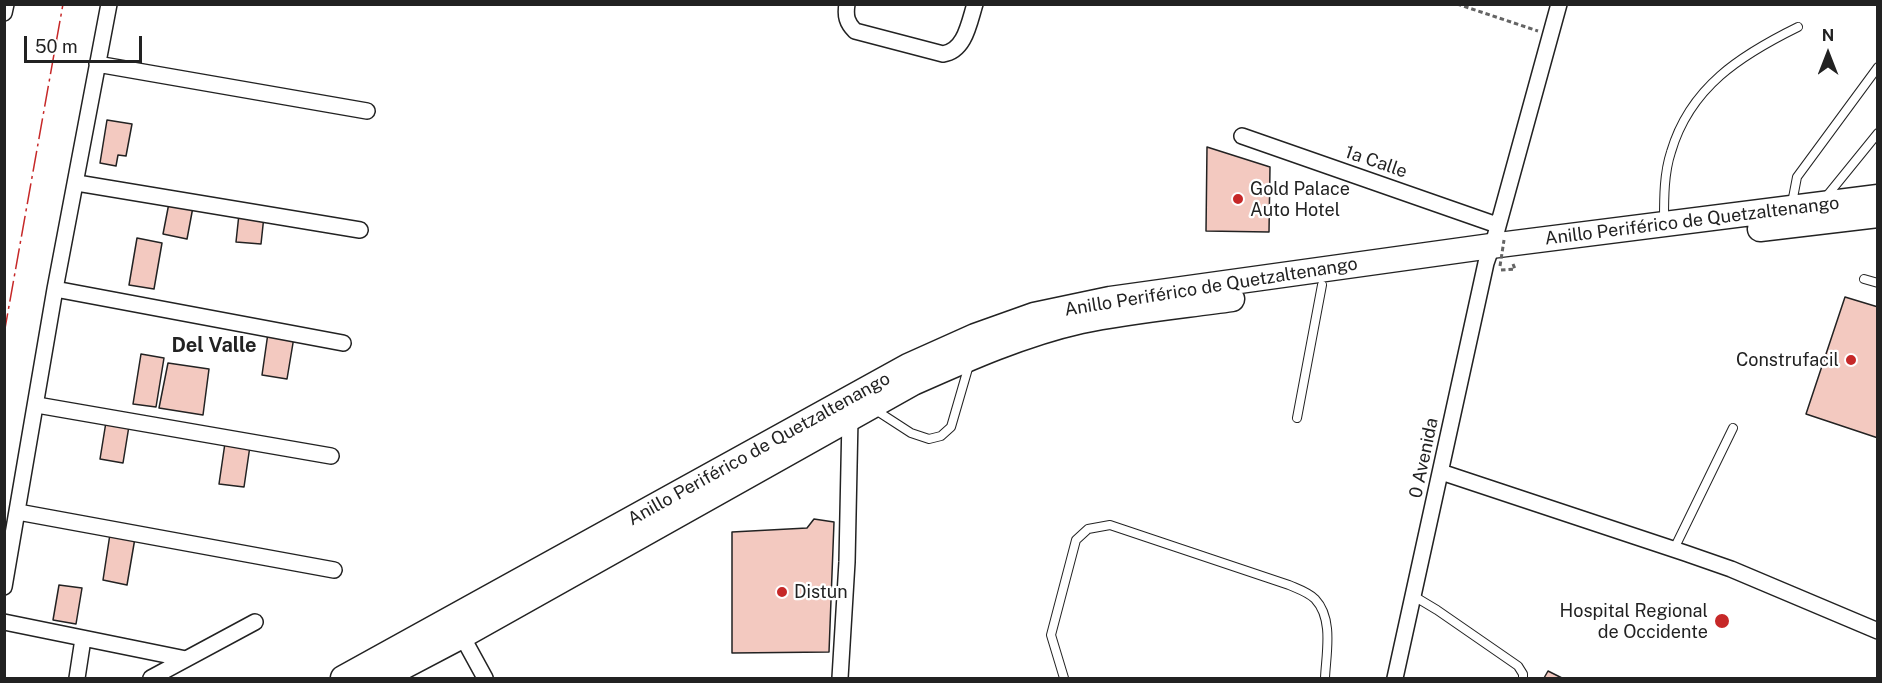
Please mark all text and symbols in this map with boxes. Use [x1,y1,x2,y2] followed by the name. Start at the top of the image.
[27,24,146,62] scale bar
[1798,24,1858,84] north arrow
[1822,26,1834,45] text: N
[35,36,78,57] text: 50 m
[1342,141,1410,183] street label: 1a Calle
[1250,178,1350,220] place label: Gold Palace Auto Hotel
[1231,192,1245,206] marker: Gold Palace Auto Hotel
[1543,192,1841,250] street label: Anillo Periférico de Quetzaltenango
[1063,253,1359,321] street label: Anillo Periférico de Quetzaltenango
[171,334,257,358] district label: Del Valle
[1736,349,1839,371] place label: Construfacil
[1844,353,1858,367] marker: Construfacil
[624,368,894,530] street label: Anillo Periférico de Quetzaltenango
[1405,416,1443,500] street label: 0 Avenida
[794,581,848,603] place label: Distun
[775,585,789,599] marker: Distun
[1560,600,1708,642] place label: Hospital Regional de Occidente
[1713,612,1731,630] marker: Hospital Regional de Occidente

